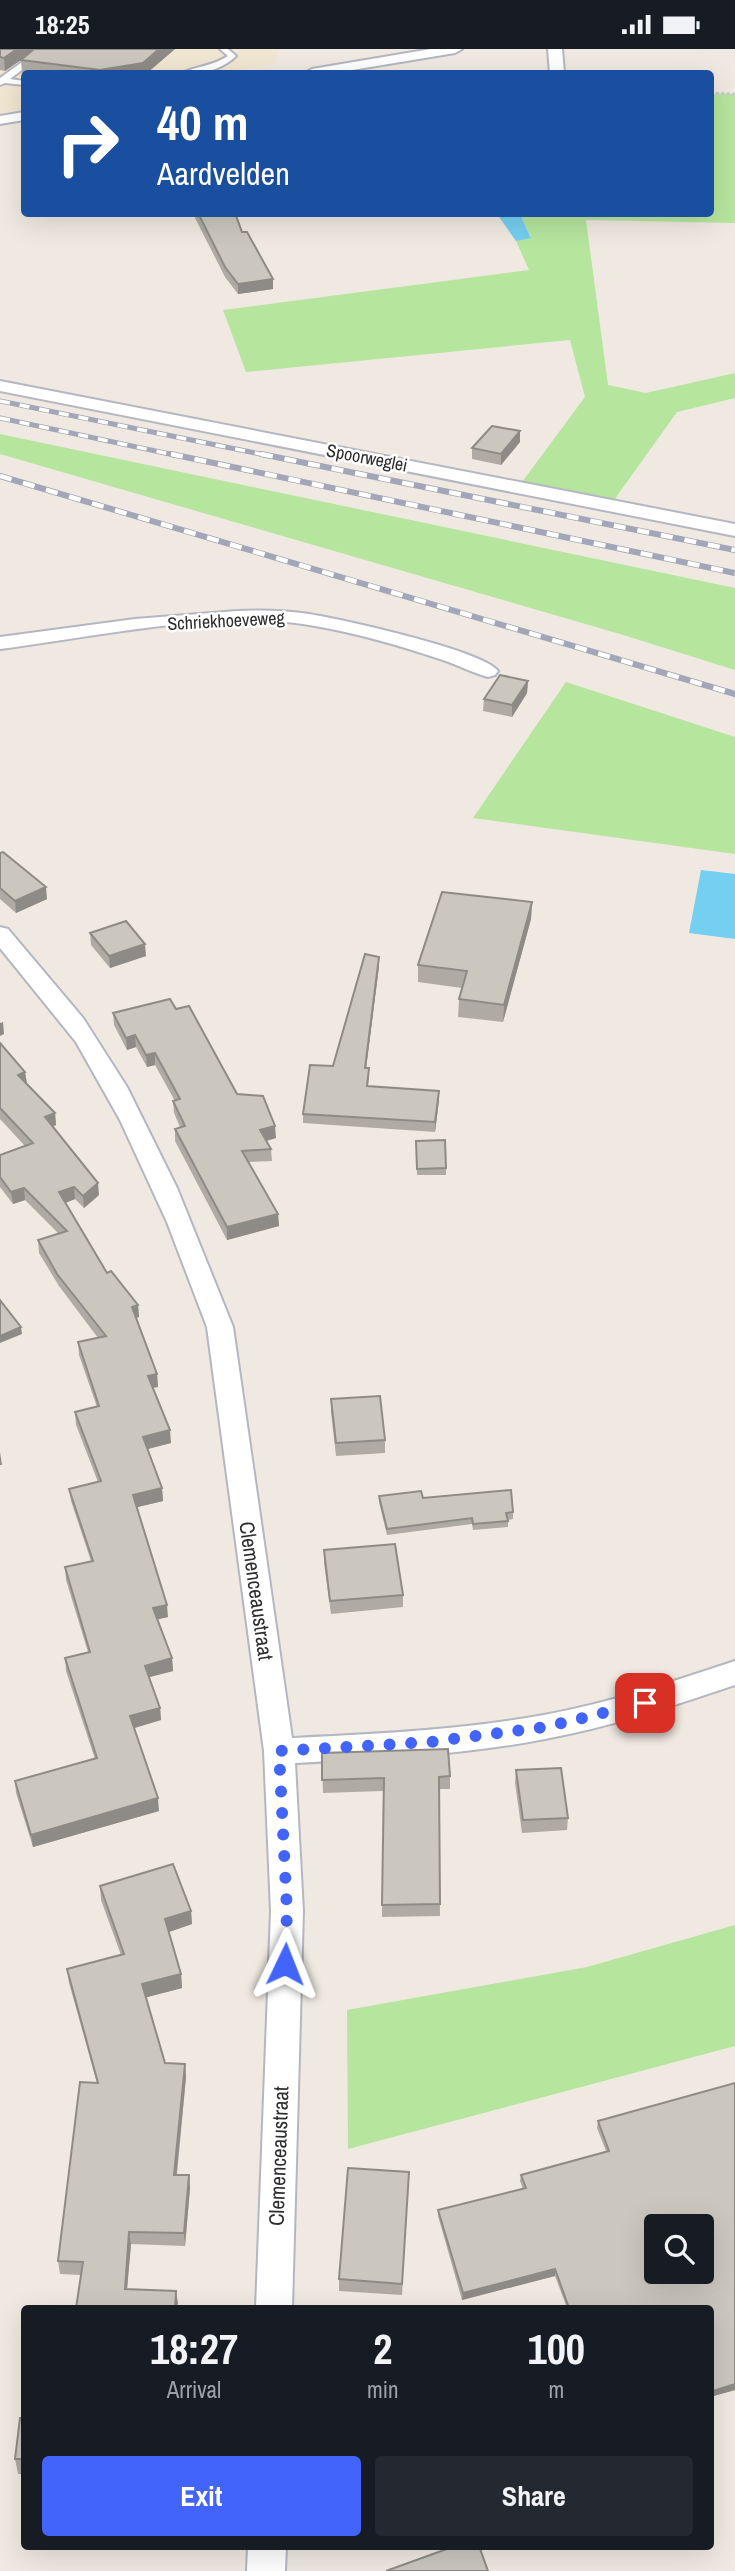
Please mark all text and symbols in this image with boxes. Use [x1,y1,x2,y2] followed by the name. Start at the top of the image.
[35,7,90,42] text: 18:25
[157,89,249,155] text: 40 m
[42,98,133,189] icon: right
[157,152,290,195] text: Aardvelden
[324,437,410,478] street label: Spoorweglei
[167,605,286,636] street label: Schriekhoeveweg
[232,1520,281,1662] street label: Clemenceaustraat
[615,1673,675,1733] pin
[626,1684,664,1722] icon: arrive
[248,1927,322,2001] position arrow
[262,2085,295,2226] street label: Clemenceaustraat
[644,2214,714,2284] map controls
[644,2214,714,2284] button: search
[150,2321,238,2377] text: 18:27
[373,2321,392,2377] text: 2
[528,2321,585,2377] text: 100
[167,2374,221,2405] text: Arrival
[367,2374,399,2405] text: min
[548,2374,564,2405] text: m
[42,2456,361,2536] button: Exit
[375,2456,693,2536] button: Share

